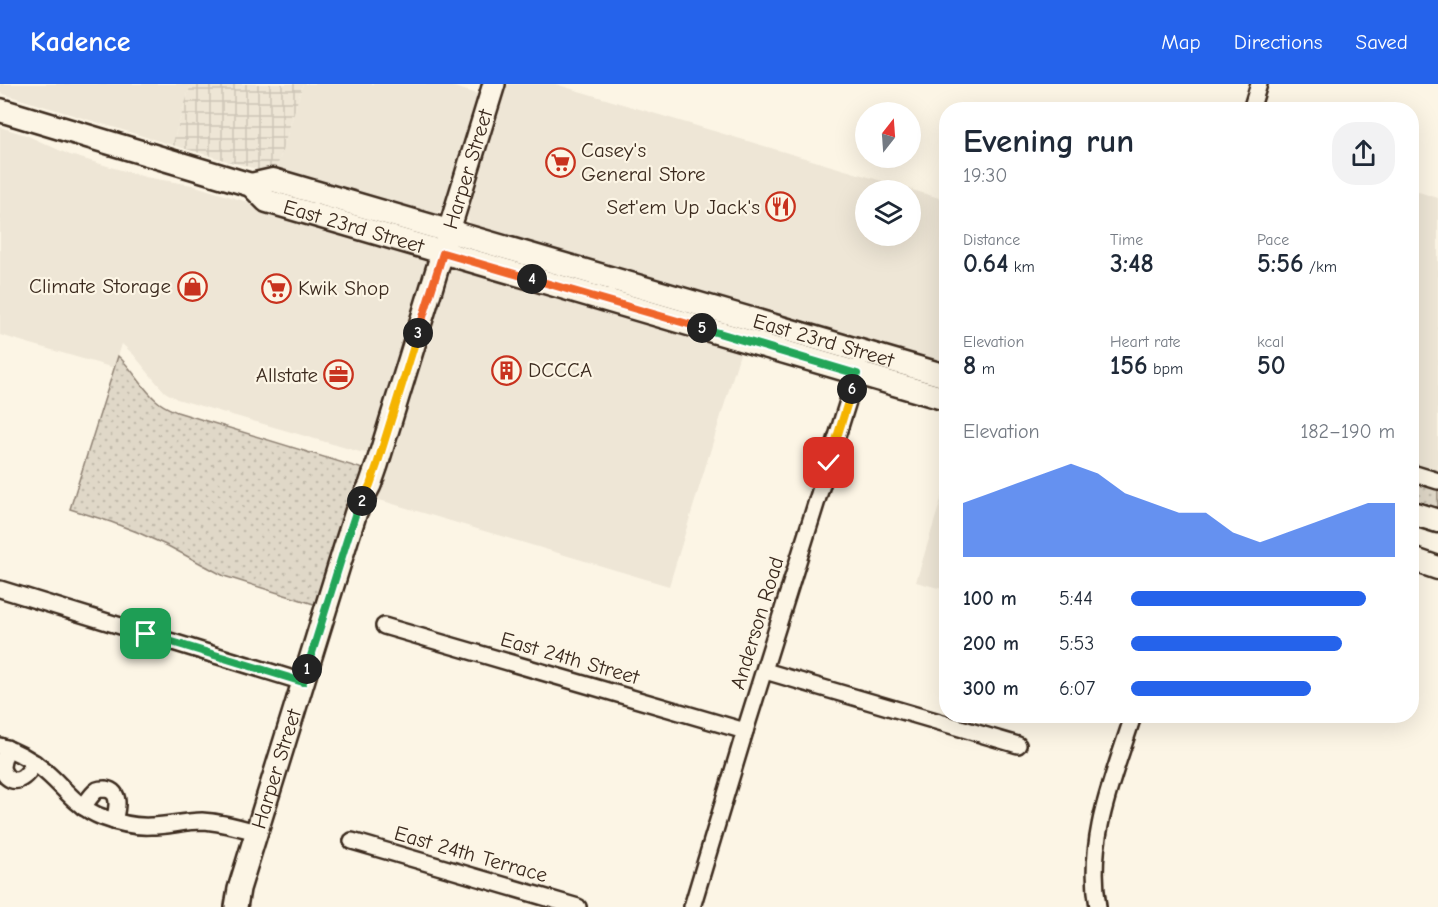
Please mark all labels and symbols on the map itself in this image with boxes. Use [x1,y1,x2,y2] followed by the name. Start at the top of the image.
[855,102,921,168] north arrow
[438,105,498,232] street label: Harper Street
[581,138,706,186] place label: Casey's General Store
[544,146,576,178] supermarket icon: Casey's General Store
[765,191,797,223] restaurant icon: Set'em Up Jack's
[281,194,428,258] street label: East 23rd Street
[607,195,760,219] place label: Set'em Up Jack's
[517,264,547,294] pin: 4
[176,270,208,302] shop icon: Climate Storage
[261,272,293,304] supermarket icon: Kwik Shop
[29,274,171,298] place label: Climate Storage
[298,276,389,300] place label: Kwik Shop
[750,308,898,372] street label: East 23rd Street
[687,313,717,343] pin: 5
[403,318,433,348] pin: 3
[491,354,523,386] building icon: DCCCA
[528,358,592,382] place label: DCCCA
[323,359,355,391] office icon: Allstate
[256,363,318,387] place label: Allstate
[837,374,867,404] pin: 6
[803,437,854,488] pin
[347,486,377,516] pin: 2
[725,554,789,692] street label: Anderson Road
[120,608,171,659] pin
[498,627,643,690] street label: East 24th Street
[292,654,322,684] pin: 1
[246,705,306,832] street label: Harper Street
[392,821,550,887] street label: East 24th Terrace

